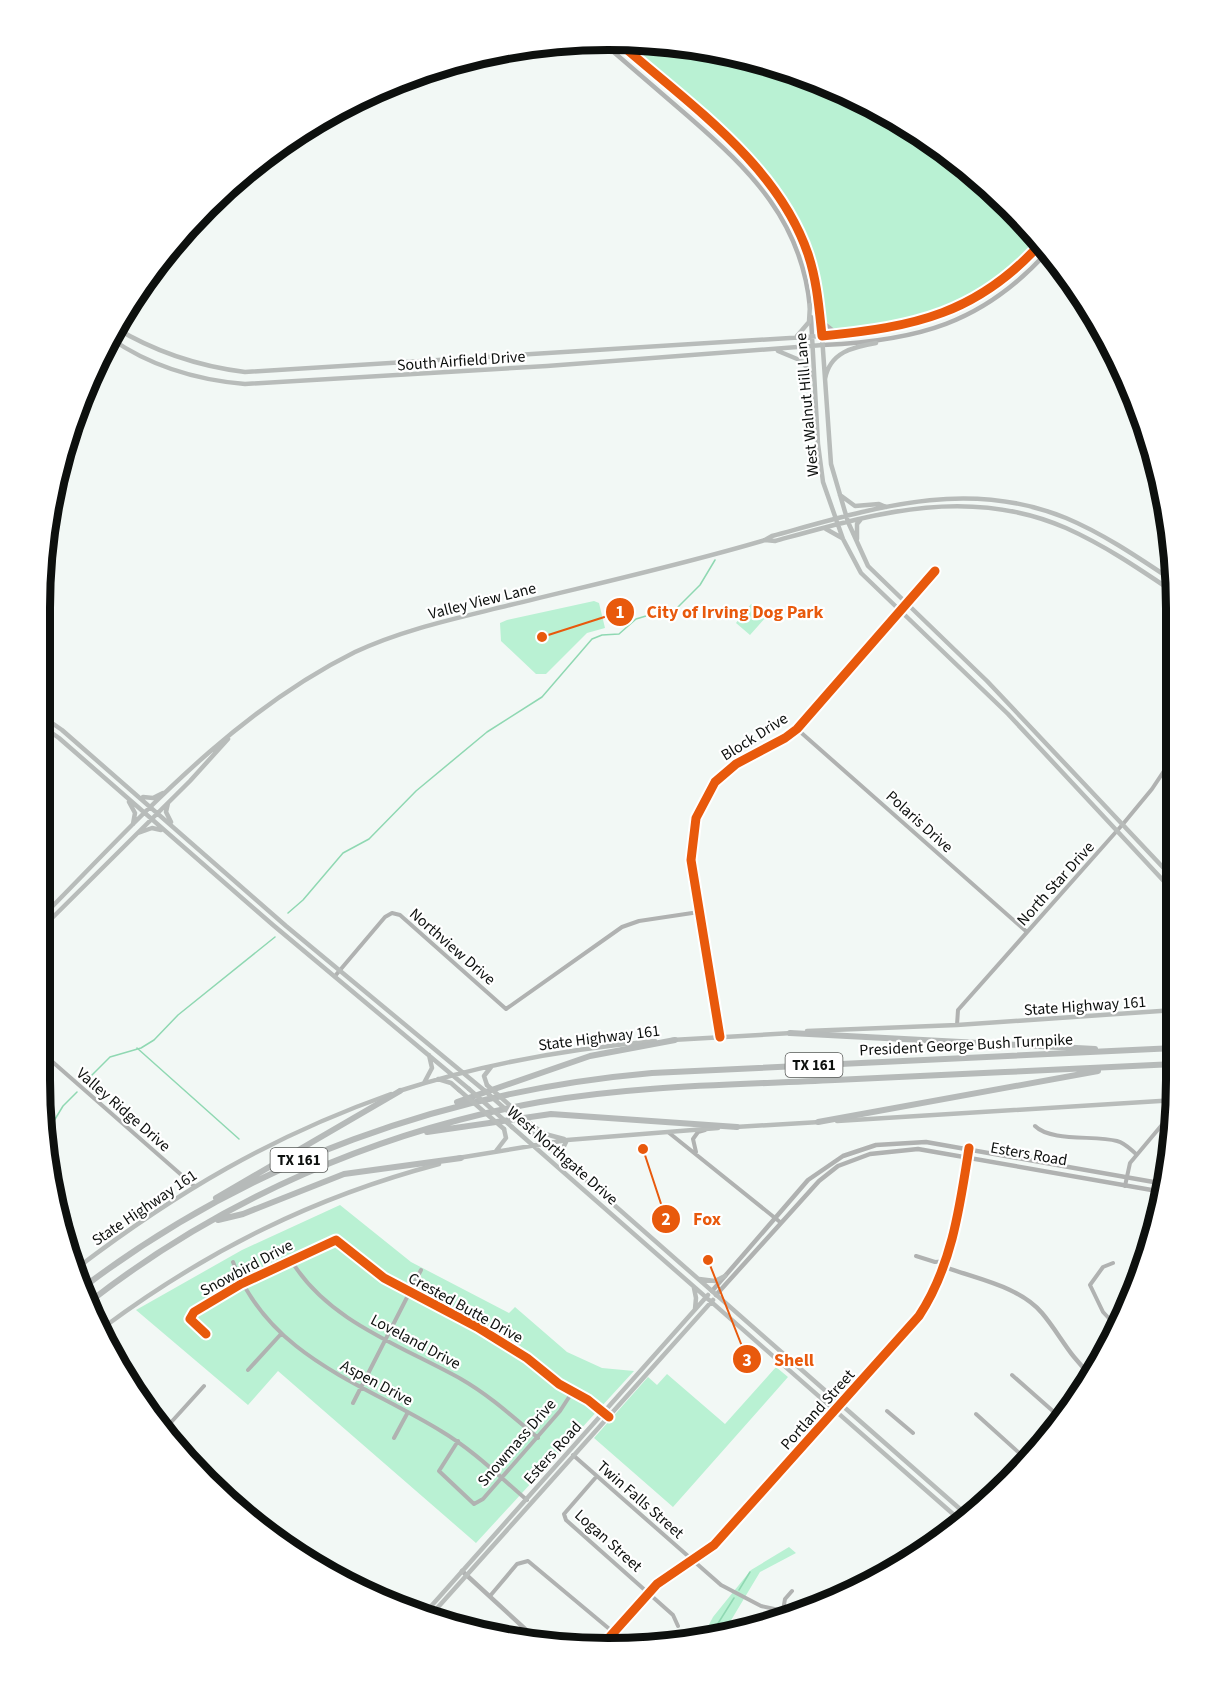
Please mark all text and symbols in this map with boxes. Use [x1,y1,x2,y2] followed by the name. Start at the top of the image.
[790,332,824,478] street label: West Walnut Hill Lane
[396,346,526,376] street label: South Airfield Drive
[426,577,538,625] street label: Valley View Lane
[605,594,836,630] callout: City of Irving Dog Park
[615,600,625,625] text: 1
[647,600,824,625] text: City of Irving Dog Park
[717,708,792,766] street label: Block Drive
[881,786,958,858] street label: Polaris Drive
[1012,837,1100,931] street label: North Star Drive
[405,903,500,990] street label: Northview Drive
[1023,991,1147,1021] street label: State Highway 161
[537,1020,661,1056] street label: State Highway 161
[859,1028,1074,1062] street label: President George Bush Turnpike
[786,1053,842,1077] road number: TX 161
[71,1063,175,1157] street label: Valley Ridge Drive
[502,1101,623,1210] street label: West Northgate Drive
[989,1136,1069,1172] street label: Esters Road
[270,1148,328,1172] road number: TX 161
[88,1164,202,1251] street label: State Highway 161
[651,1201,733,1237] callout: Fox
[661,1207,671,1232] text: 2
[693,1207,721,1232] text: Fox
[196,1234,297,1302] street label: Snowbird Drive
[404,1267,527,1349] street label: Crested Butte Drive
[367,1309,465,1375] street label: Loveland Drive
[732,1341,826,1377] callout: Shell
[742,1348,752,1373] text: 3
[774,1348,814,1373] text: Shell
[336,1355,417,1411] street label: Aspen Drive
[776,1364,860,1455] street label: Portland Street
[472,1394,561,1491] street label: Snowmass Drive
[519,1416,587,1489] street label: Esters Road
[592,1456,689,1544] street label: Twin Falls Street
[570,1504,647,1577] street label: Logan Street

